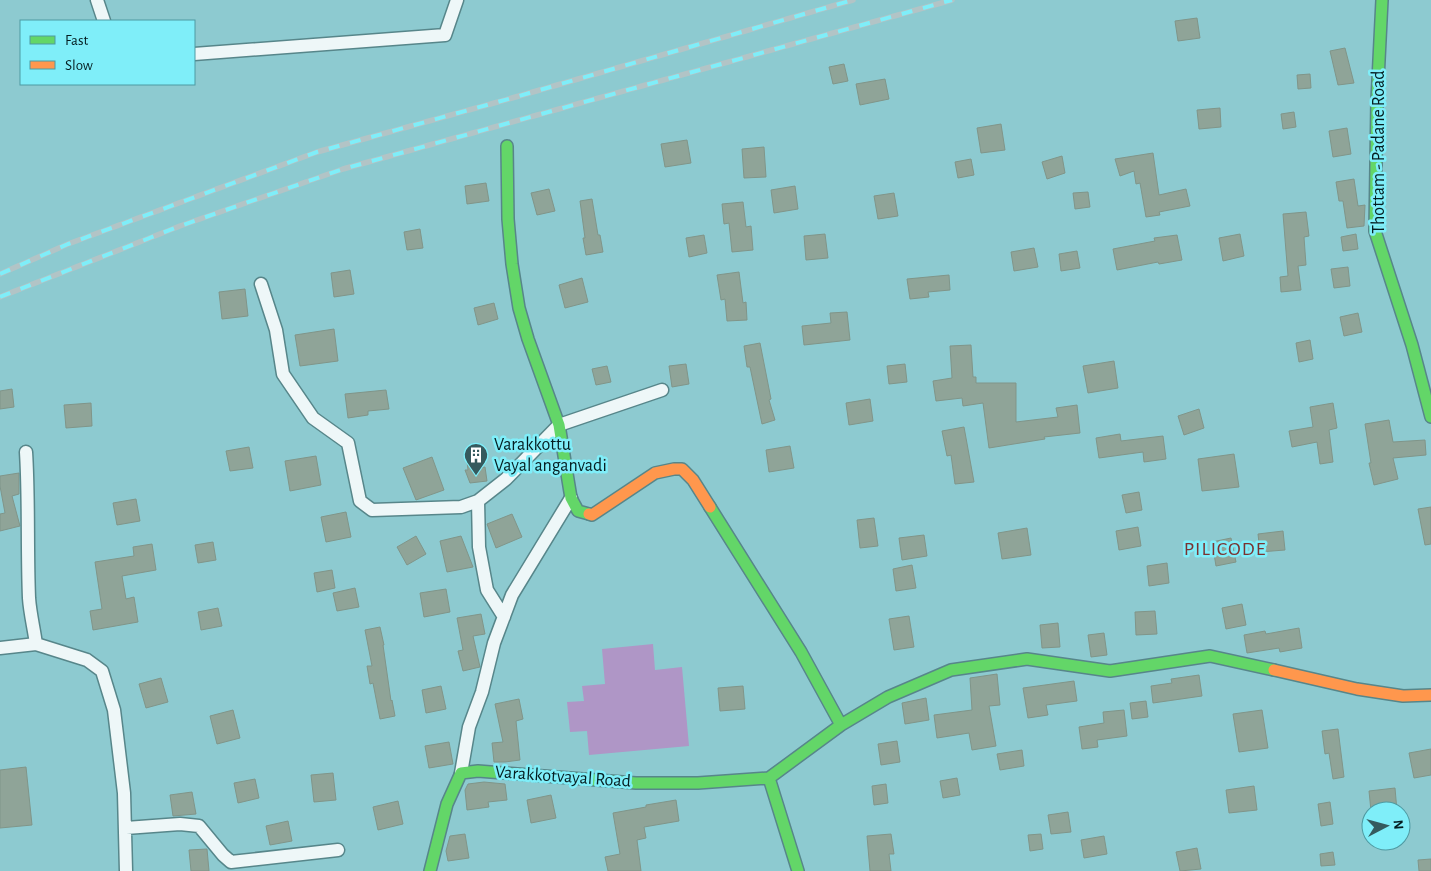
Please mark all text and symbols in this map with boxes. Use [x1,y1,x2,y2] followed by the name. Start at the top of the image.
[20,20,195,85] legend
[65,33,89,48] text: Fast
[65,58,93,73] text: Slow
[1370,70,1388,234] street label: Thottam - Padane Road
[494,436,607,475] place label: Varakkottu Vayal anganvadi
[463,442,489,476] building icon: Varakkottu Vayal anganvadi
[1184,539,1266,559] district label: PILICODE
[494,763,632,791] street label: Varakkotvayal Road
[1361,801,1411,851] north arrow
[1390,819,1405,830] text: N

